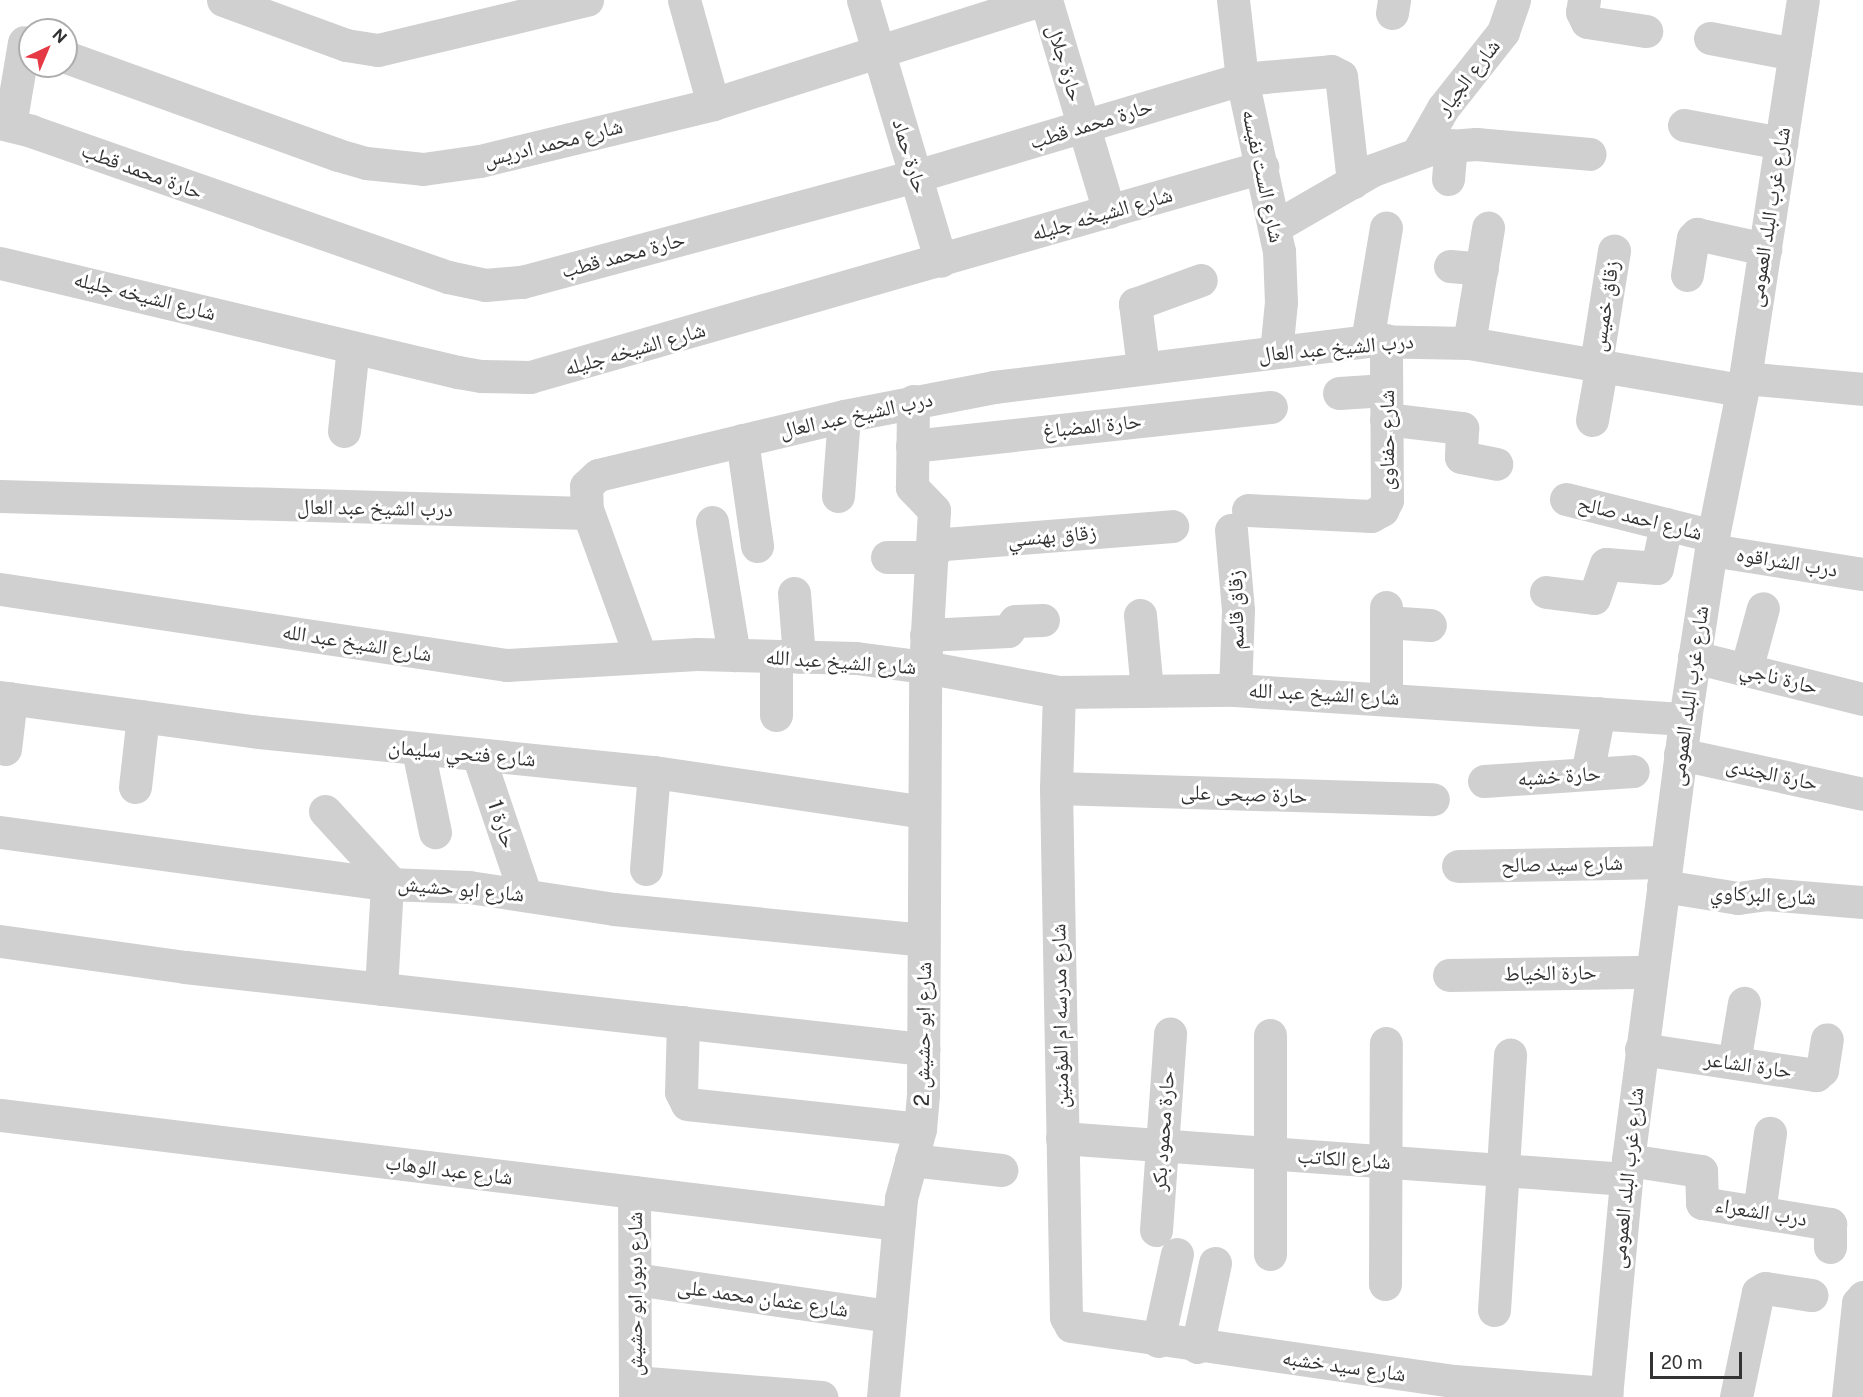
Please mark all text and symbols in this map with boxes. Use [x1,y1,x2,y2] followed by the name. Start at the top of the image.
[18,18,78,78] north arrow
[1041,21,1089,105] street label: حارة جلال
[48,25,71,47] text: N
[1431,34,1505,120] street label: شارع الجيار
[1027,93,1155,155] street label: حارة محمد قطب
[1237,107,1289,245] street label: شارع الست نفيسه
[481,114,625,172] street label: شارع محمد ادريس
[887,116,933,196] street label: حارة حماد
[1742,125,1796,309] street label: شارع غرب البلد العمومى
[78,137,206,205] street label: حارة محمد قطب
[1029,182,1175,246] street label: شارع الشيخه جليله
[558,226,688,284] street label: حارة محمد قطب
[1585,259,1625,353] street label: زقاق خميس
[71,266,219,326] street label: شارع الشيخه جليله
[562,317,708,381] street label: شارع الشيخه جليله
[1257,329,1415,367] street label: درب الشيخ عبد العال
[777,386,935,444] street label: درب الشيخ عبد العال
[1374,390,1400,490] street label: شارع حفناوى
[1041,408,1143,444] street label: حارة المضباغ
[1575,490,1705,546] street label: شارع احمد صالح
[297,494,453,522] street label: درب الشيخ عبد العال
[1006,520,1098,552] street label: زقاق بهنسي
[1735,542,1839,582] street label: درب الشراقوه
[1223,570,1249,650] street label: زقاق قاسم
[1664,604,1714,788] street label: شارع غرب البلد العمومى
[280,619,434,667] street label: شارع الشيخ عبد الله
[765,644,917,680] street label: شارع الشيخ عبد الله
[1737,656,1821,700] street label: حارة ناجي
[1248,677,1400,711] street label: شارع الشيخ عبد الله
[387,734,537,772] street label: شارع فتحي سليمان
[1724,752,1820,796] street label: حارة الجندى
[1517,761,1601,791] street label: حارة خشبه
[1180,779,1308,809] street label: حارة صبحى على
[482,797,522,851] street label: حارة 1
[1501,850,1623,878] street label: شارع سيد صالح
[397,871,525,907] street label: شارع ابو حشيش
[1709,880,1817,910] street label: شارع البركاوي
[1046,923,1074,1109] street label: شارع مدرسه ام المؤمنين
[1503,960,1597,986] street label: حارة الخياط
[909,962,937,1106] street label: شارع ابو حشيش 2
[1703,1046,1793,1084] street label: حارة الشاعر
[1146,1070,1180,1192] street label: حارة محمود بكر
[1605,1086,1649,1270] street label: شارع غرب البلد العمومى
[1296,1143,1392,1175] street label: شارع الكاتب
[384,1150,514,1190] street label: شارع عبد الوهاب
[1713,1192,1809,1232] street label: درب الشعراء
[622,1212,648,1376] street label: شارع دبور ابو حشيش
[676,1274,850,1322] street label: شارع عثمان محمد على
[1653,1340,1744,1378] scale bar
[1281,1345,1407,1387] street label: شارع سيد خشبه
[1661,1352,1703,1373] text: 20 m

